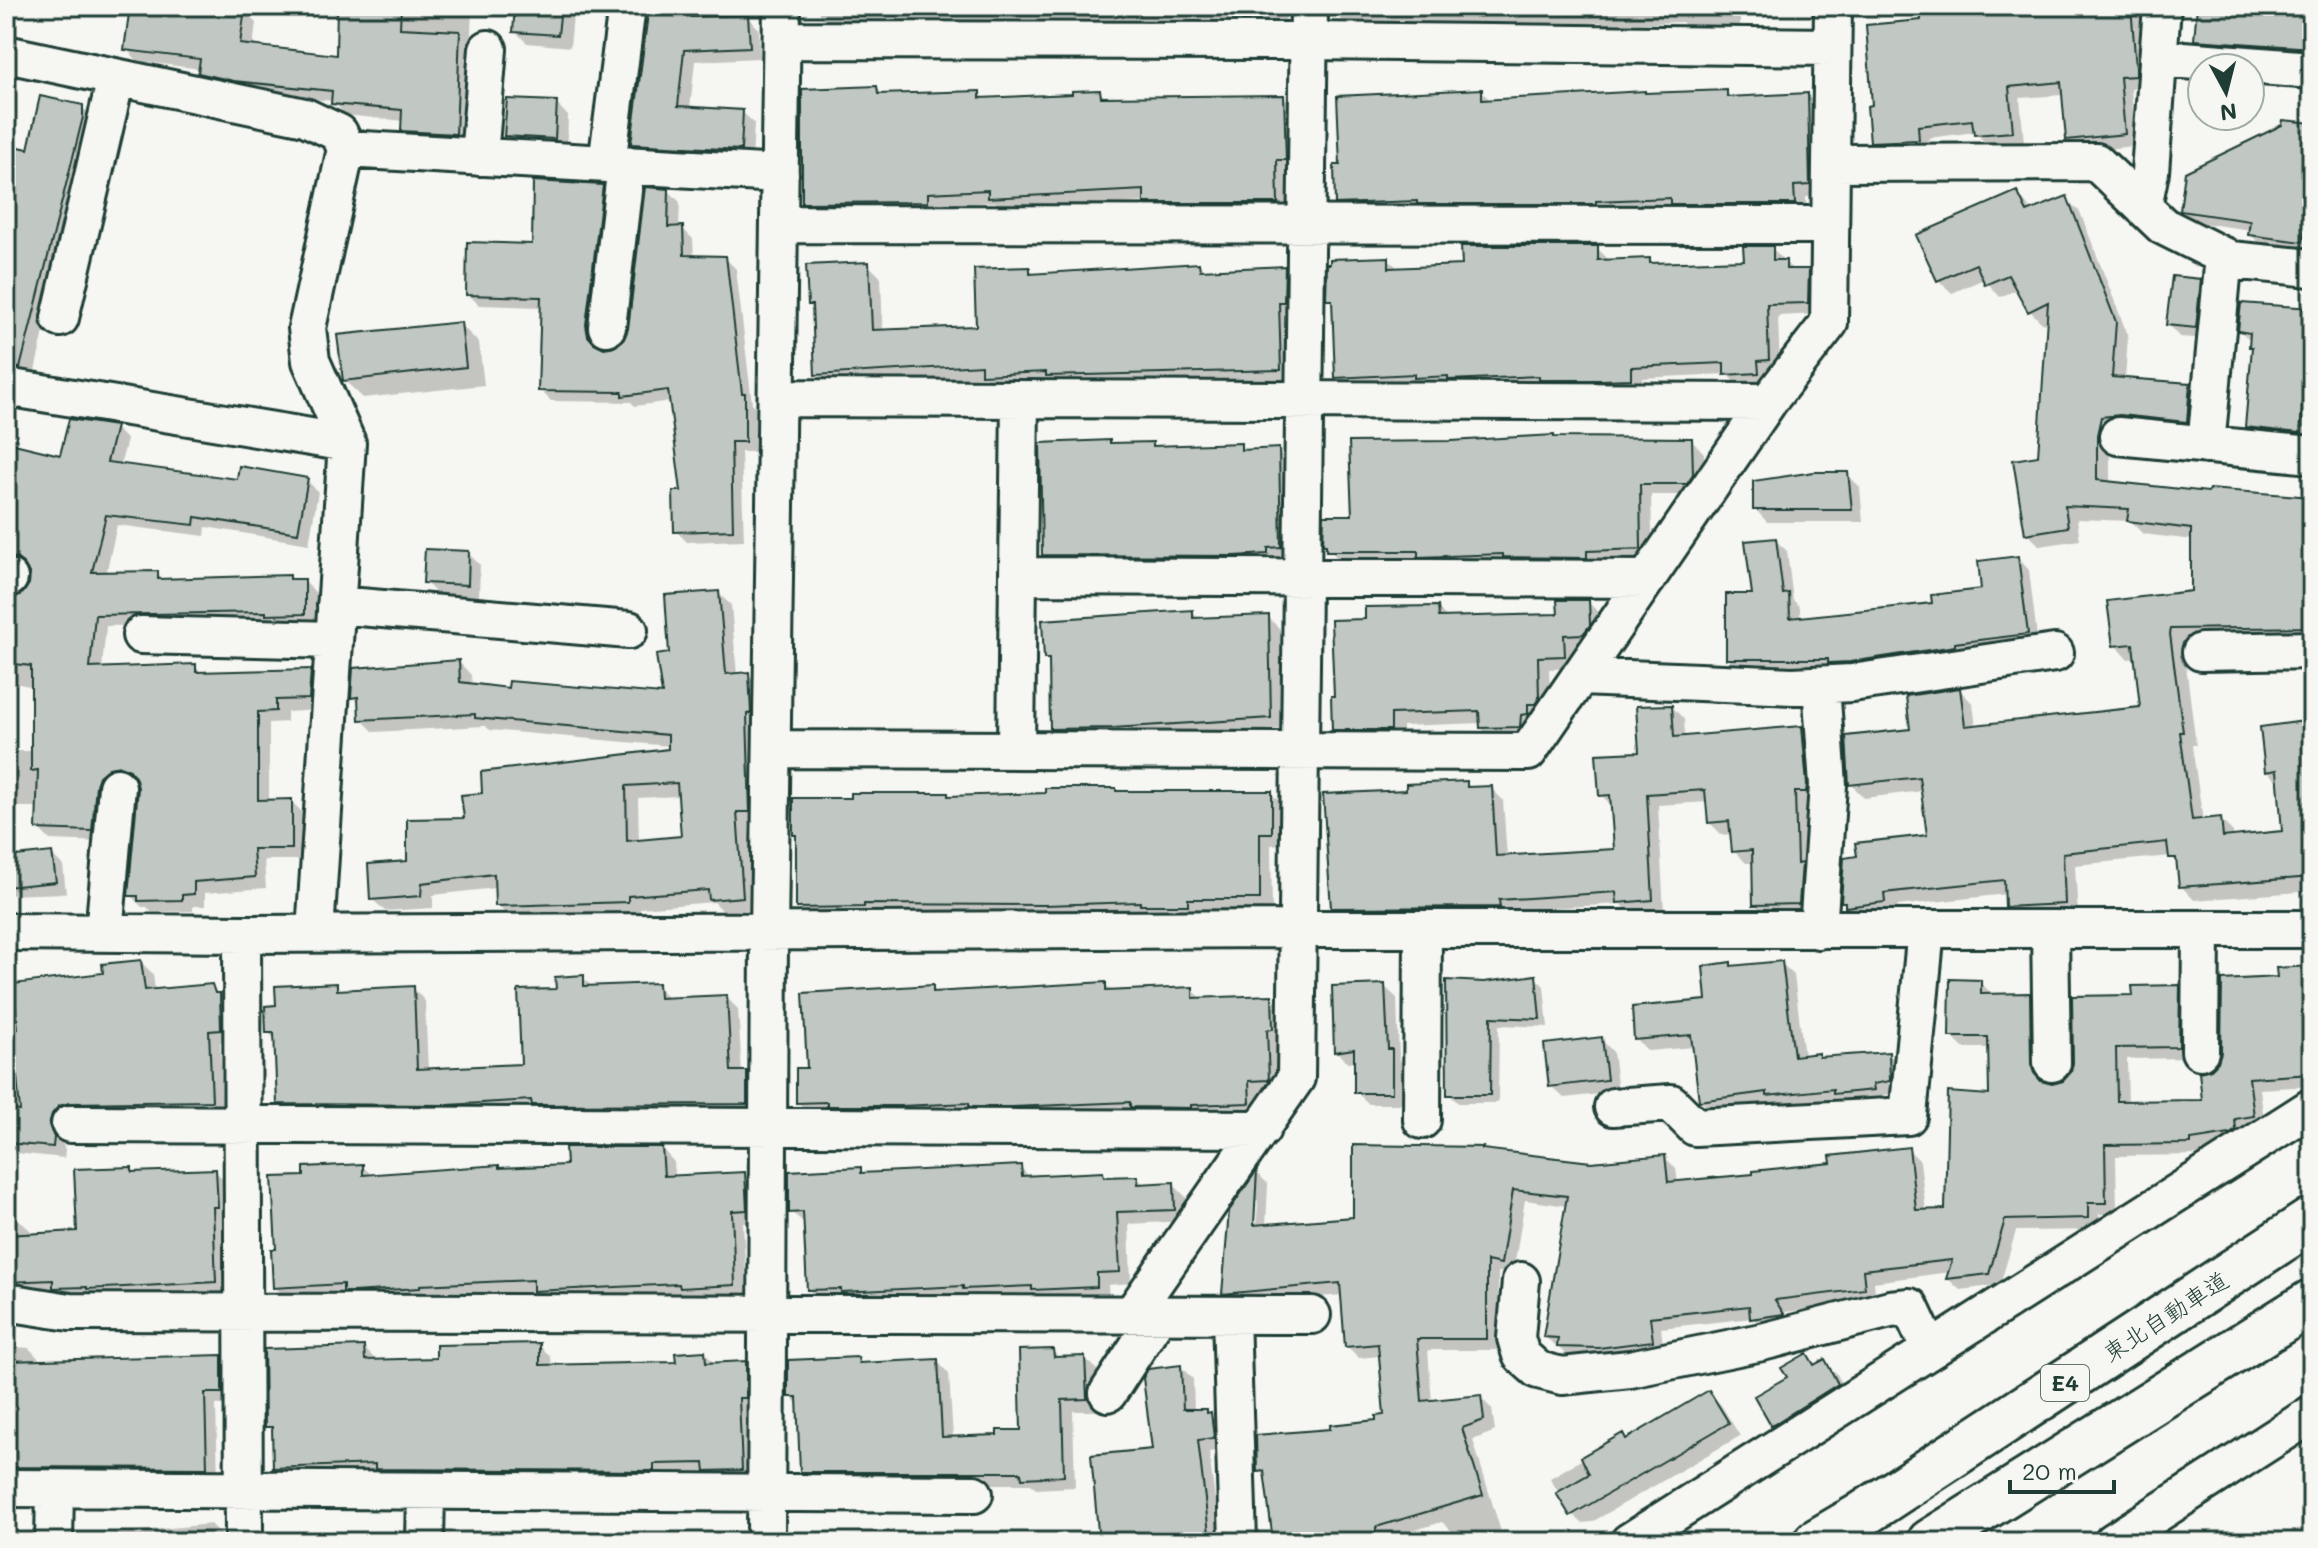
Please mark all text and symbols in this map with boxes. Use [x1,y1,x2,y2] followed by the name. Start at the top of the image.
[2186,52,2266,132] north arrow
[2218,97,2239,128] text: N
[2096,1264,2234,1368] street label: 東北自動車道
[2041,1365,2089,1401] road number: E4
[2010,1444,2114,1494] scale bar
[2022,1455,2077,1486] text: 20 m

